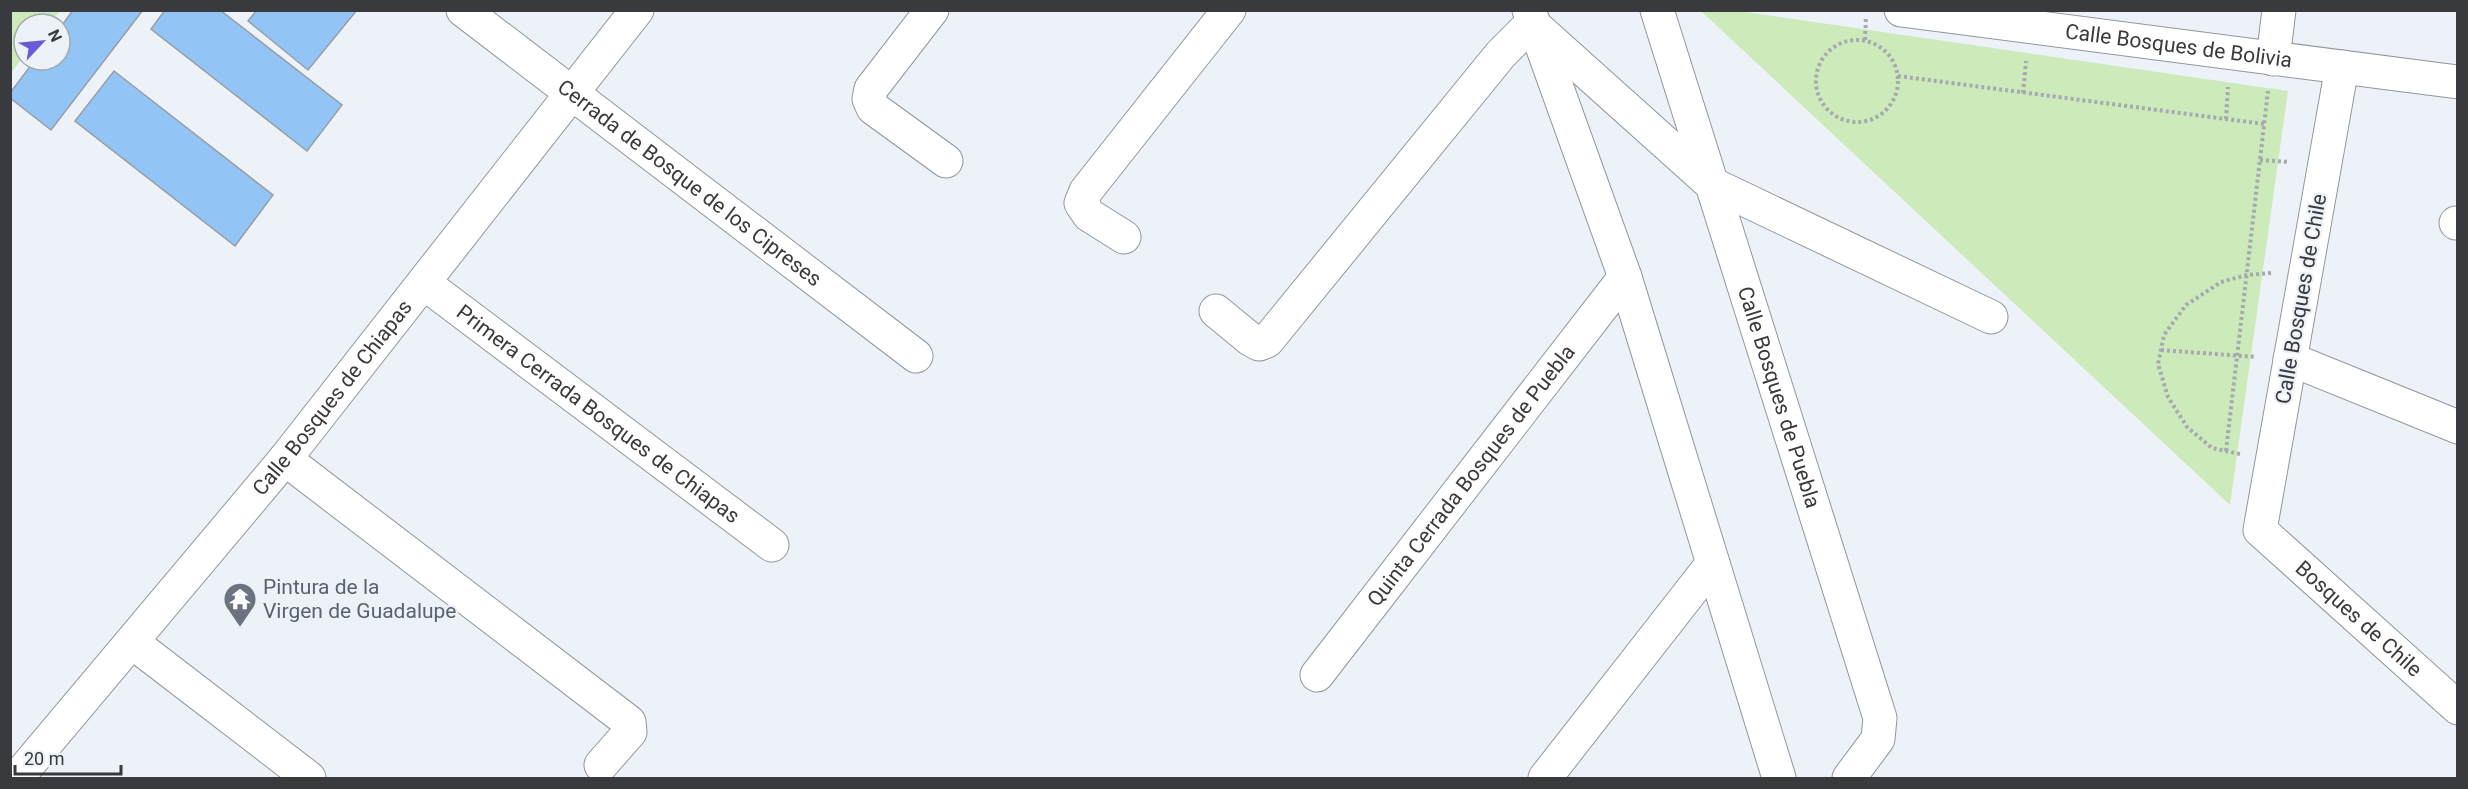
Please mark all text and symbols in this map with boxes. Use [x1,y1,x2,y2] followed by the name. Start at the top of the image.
[12,12,72,72] north arrow
[2064,19,2294,72] street label: Calle Bosques de Bolivia
[44,26,66,45] text: N
[553,75,826,291] street label: Cerrada de Bosque de los Cipreses
[2271,192,2331,406] street label: Calle Bosques de Chile
[1733,284,1825,511] street label: Calle Bosques de Puebla
[248,295,417,500] street label: Calle Bosques de Chiapas
[452,300,744,528] street label: Primera Cerrada Bosques de Chiapas
[1363,340,1580,611] street label: Quinta Cerrada Bosques de Puebla
[2291,556,2427,682] street label: Bosques de Chile
[263,575,457,623] place label: Pintura de la Virgen de Guadalupe
[222,581,258,628] temple icon: Pintura de la Virgen de Guadalupe
[15,738,122,776] scale bar
[24,748,64,769] text: 20 m

